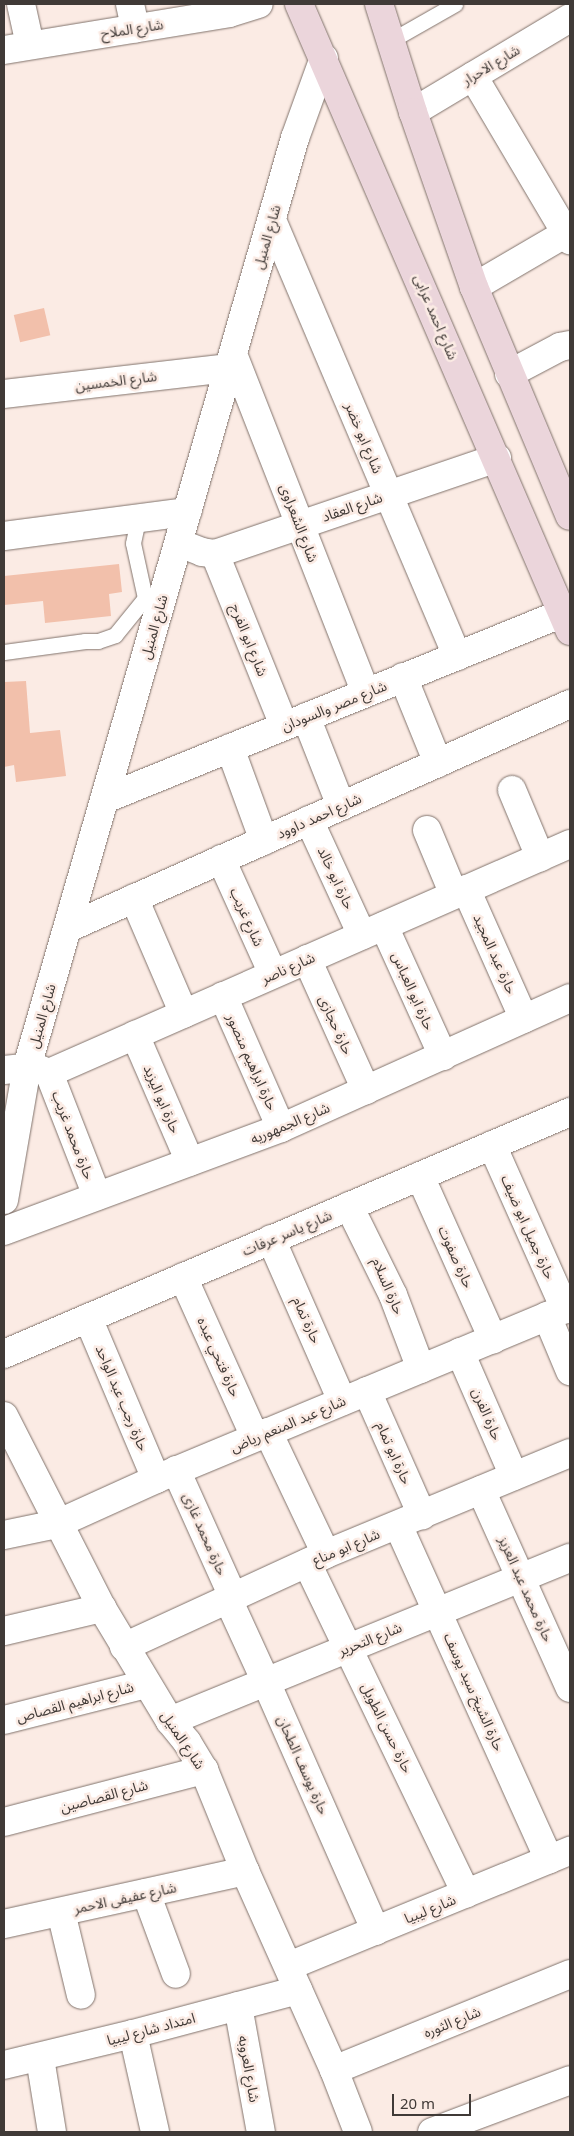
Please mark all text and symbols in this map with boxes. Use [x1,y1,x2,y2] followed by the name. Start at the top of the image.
[99,16,165,42] street label: شارع الملاح
[459,41,523,89] street label: شارع الاحرار
[250,203,284,271] street label: شارع المنيل
[410,272,462,362] street label: شارع احمد عرابى
[74,368,158,394] street label: شارع الخمسين
[342,400,386,476] street label: شارع ابو خضر
[276,481,322,565] street label: شارع الشعراوى
[320,489,384,525] street label: شارع العقاد
[137,593,171,661] street label: شارع المنيل
[227,601,271,679] street label: شارع ابو الفرج
[279,677,389,735] street label: شارع مصر والسودان
[274,790,364,842] street label: شارع احمد داوود
[314,844,358,912] street label: حارة ابو خالد
[227,885,267,949] street label: شارع غريب
[470,911,520,997] street label: حارة عبد المجيد
[259,949,317,987] street label: شارع ناصر
[388,949,438,1033] street label: حارة ابو العباس
[25,982,59,1050] street label: شارع المنيل
[315,993,357,1057] street label: حارة حجازى
[223,1011,281,1113] street label: حارة ابراهيم منصور
[140,1062,184,1136] street label: حارة ابو اليزيد
[48,1088,98,1182] street label: حارة محمد غريب
[248,1099,332,1147] street label: شارع الجمهوريه
[498,1172,558,1282] street label: حارة جميل ابو ضيف
[240,1207,334,1259] street label: شارع ياسر عرفات
[435,1223,477,1291] street label: حارة صفوت
[368,1255,408,1317] street label: حارة السلام
[289,1294,325,1346] street label: حارة تمام
[194,1315,244,1399] street label: حارة فتحي عبده
[92,1342,152,1454] street label: حارة رجب عبد الواحد
[468,1385,506,1443] street label: حارة الفرن
[228,1392,348,1456] street label: شارع عبد المنعم رياض
[373,1419,415,1487] street label: حارة ابو تمام
[179,1490,231,1578] street label: حارة محمد غازى
[310,1525,382,1569] street label: شارع ابو مناع
[495,1534,557,1644] street label: حارة محمد عبد العزيز
[336,1619,404,1659] street label: شارع التحرير
[440,1630,508,1754] street label: حارة الشيخ سيد يوسف
[14,1678,136,1726] street label: شارع ابراهيم القصاص
[358,1680,416,1776] street label: حارة حسن الطويل
[158,1708,208,1772] street label: شارع المنيل
[274,1713,332,1817] street label: حارة يوسف الطحان
[58,1776,150,1816] street label: شارع القصاصين
[72,1879,178,1917] street label: شارع عفيفى الاحمر
[402,1891,458,1927] street label: شارع ليبيا
[421,2003,483,2041] street label: شارع الثوره
[105,2009,197,2049] street label: امتداد شارع ليبيا
[235,2034,263,2104] street label: شارع العروبه
[394,2084,473,2116] scale bar
[400,2093,435,2113] text: 20 m

